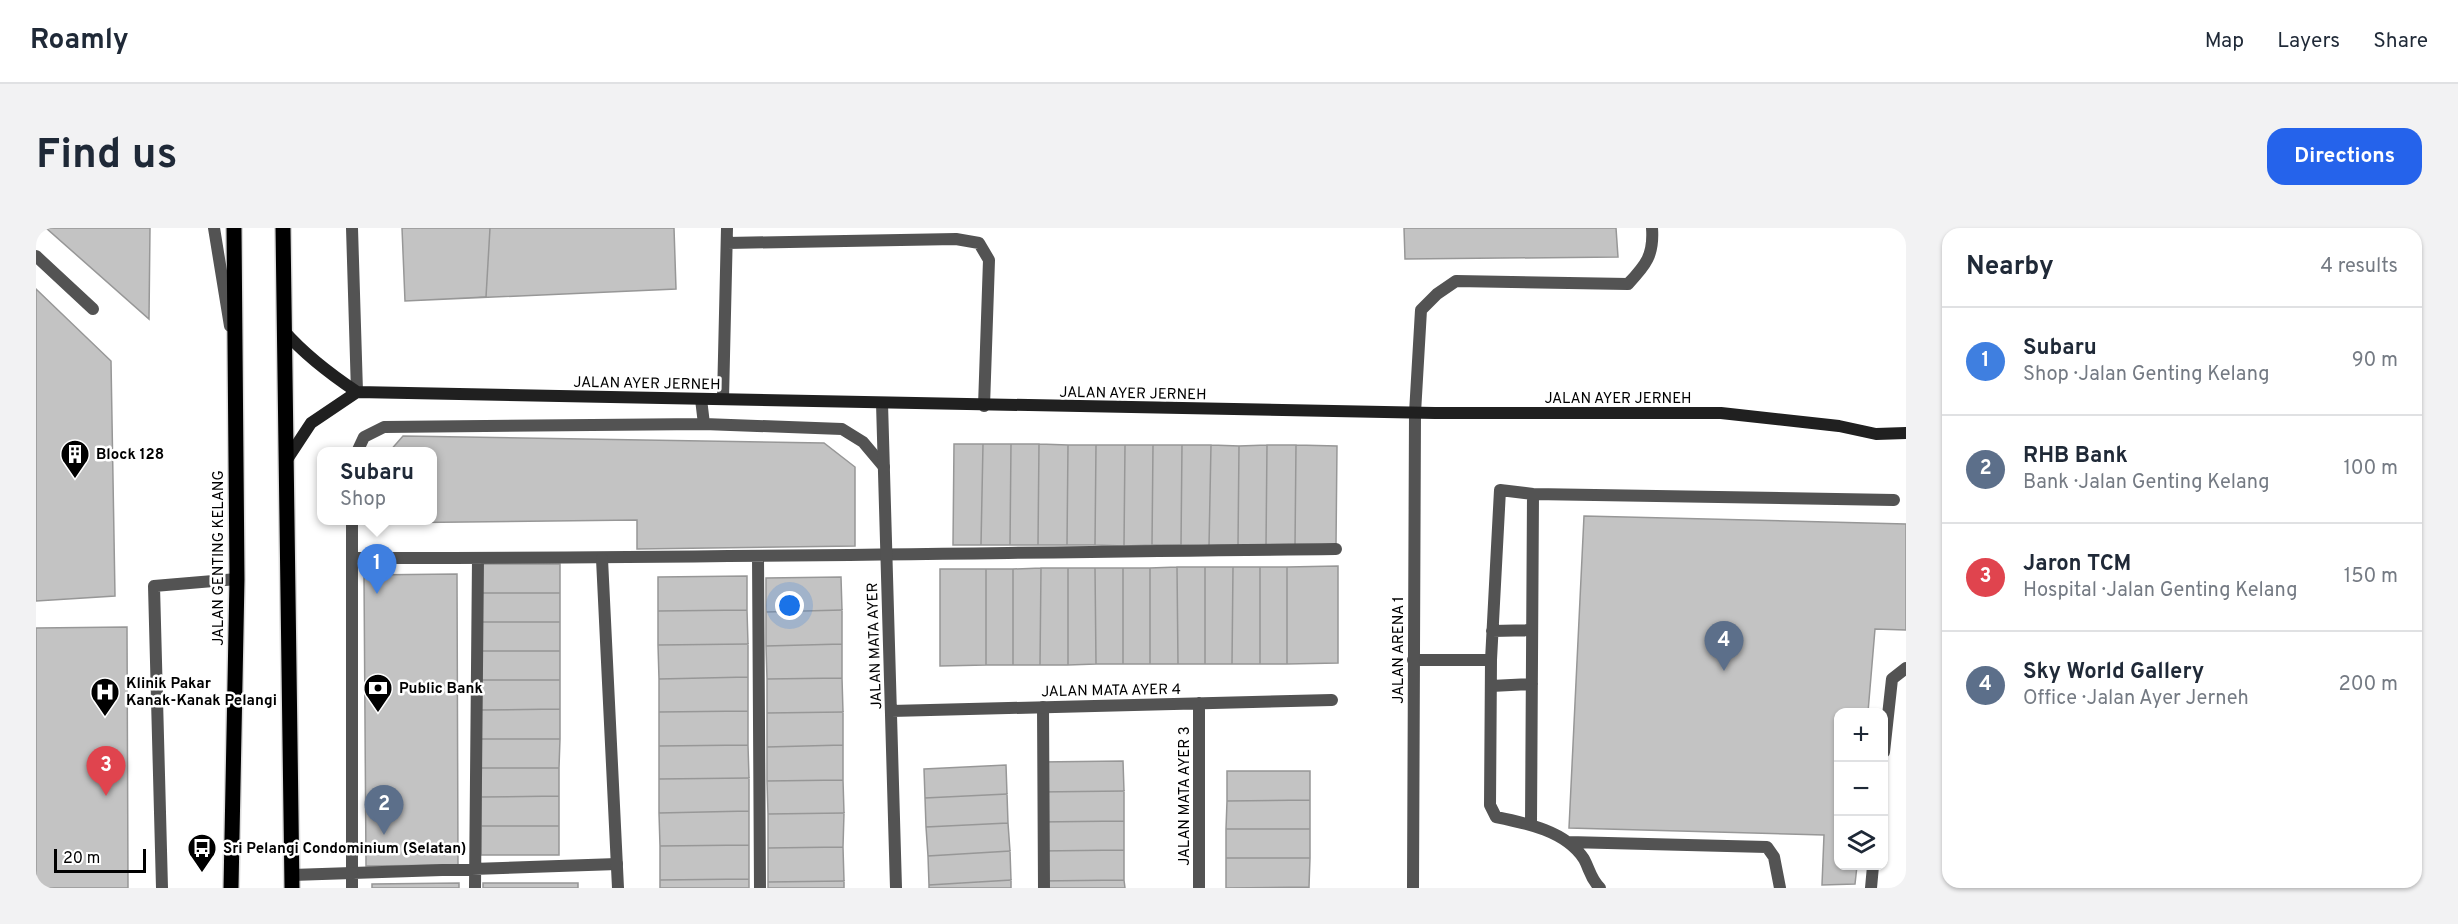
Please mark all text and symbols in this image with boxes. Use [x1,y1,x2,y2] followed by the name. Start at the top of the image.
[30,23,129,59] text: Roamly
[2205,28,2244,55] text: Map
[2277,28,2340,55] text: Layers
[2373,28,2428,55] text: Share
[2267,128,2422,185] button: Directions
[36,130,177,183] text: Find us
[1966,251,2054,284] text: Nearby
[2321,254,2398,280] text: 4 results
[2023,335,2097,362] text: Subaru
[1982,348,1990,374] text: 1
[2352,348,2398,374] text: 90 m
[2023,362,2269,388] text: Shop · Jalan Genting Kelang
[573,374,721,395] street label: JALAN AYER JERNEH
[1059,384,1207,405] street label: JALAN AYER JERNEH
[1544,390,1692,409] street label: JALAN AYER JERNEH
[59,438,91,480] building icon: Block 128
[2023,443,2128,470] text: RHB Bank
[96,446,164,465] place label: Block 128
[317,447,437,525] popup
[1979,456,1992,482] text: 2
[2343,456,2398,482] text: 100 m
[340,460,414,487] text: Subaru
[210,470,229,646] street label: JALAN GENTING KELANG
[2023,470,2270,496] text: Bank · Jalan Genting Kelang
[340,487,386,513] text: Shop
[358,544,396,594] pin: 1
[2023,551,2131,578] text: Jaron TCM
[1980,564,1992,590] text: 3
[2344,564,2398,590] text: 150 m
[2023,578,2297,604] text: Hospital · Jalan Genting Kelang
[864,582,887,710] street label: JALAN MATA AYER
[775,591,804,620] your location
[1390,596,1409,704] street label: JALAN ARENA 1
[1704,622,1744,671] pin: 4
[2023,659,2204,686] text: Sky World Gallery
[362,672,394,714] bank icon: Public Bank
[1979,672,1992,698] text: 4
[2339,672,2398,698] text: 200 m
[126,675,277,711] place label: Klinik Pakar Kanak-Kanak Pelangi
[89,676,121,718] hospital icon: Klinik Pakar Kanak-Kanak Pelangi
[399,680,483,699] place label: Public Bank
[1041,681,1181,702] street label: JALAN MATA AYER 4
[2023,686,2249,712] text: Office · Jalan Ayer Jerneh
[1834,708,1888,870] map controls
[1834,708,1888,762] button: +
[1176,726,1195,866] street label: JALAN MATA AYER 3
[86,746,126,796] pin: 3
[1834,762,1888,816] button: −
[364,786,404,835] pin: 2
[1834,816,1888,870] button: layers
[186,832,218,874] bus stop icon: Sri Pelangi Condominium (Selatan)
[223,840,466,859] place label: Sri Pelangi Condominium (Selatan)
[54,846,146,874] scale bar
[63,849,100,869] text: 20 m

